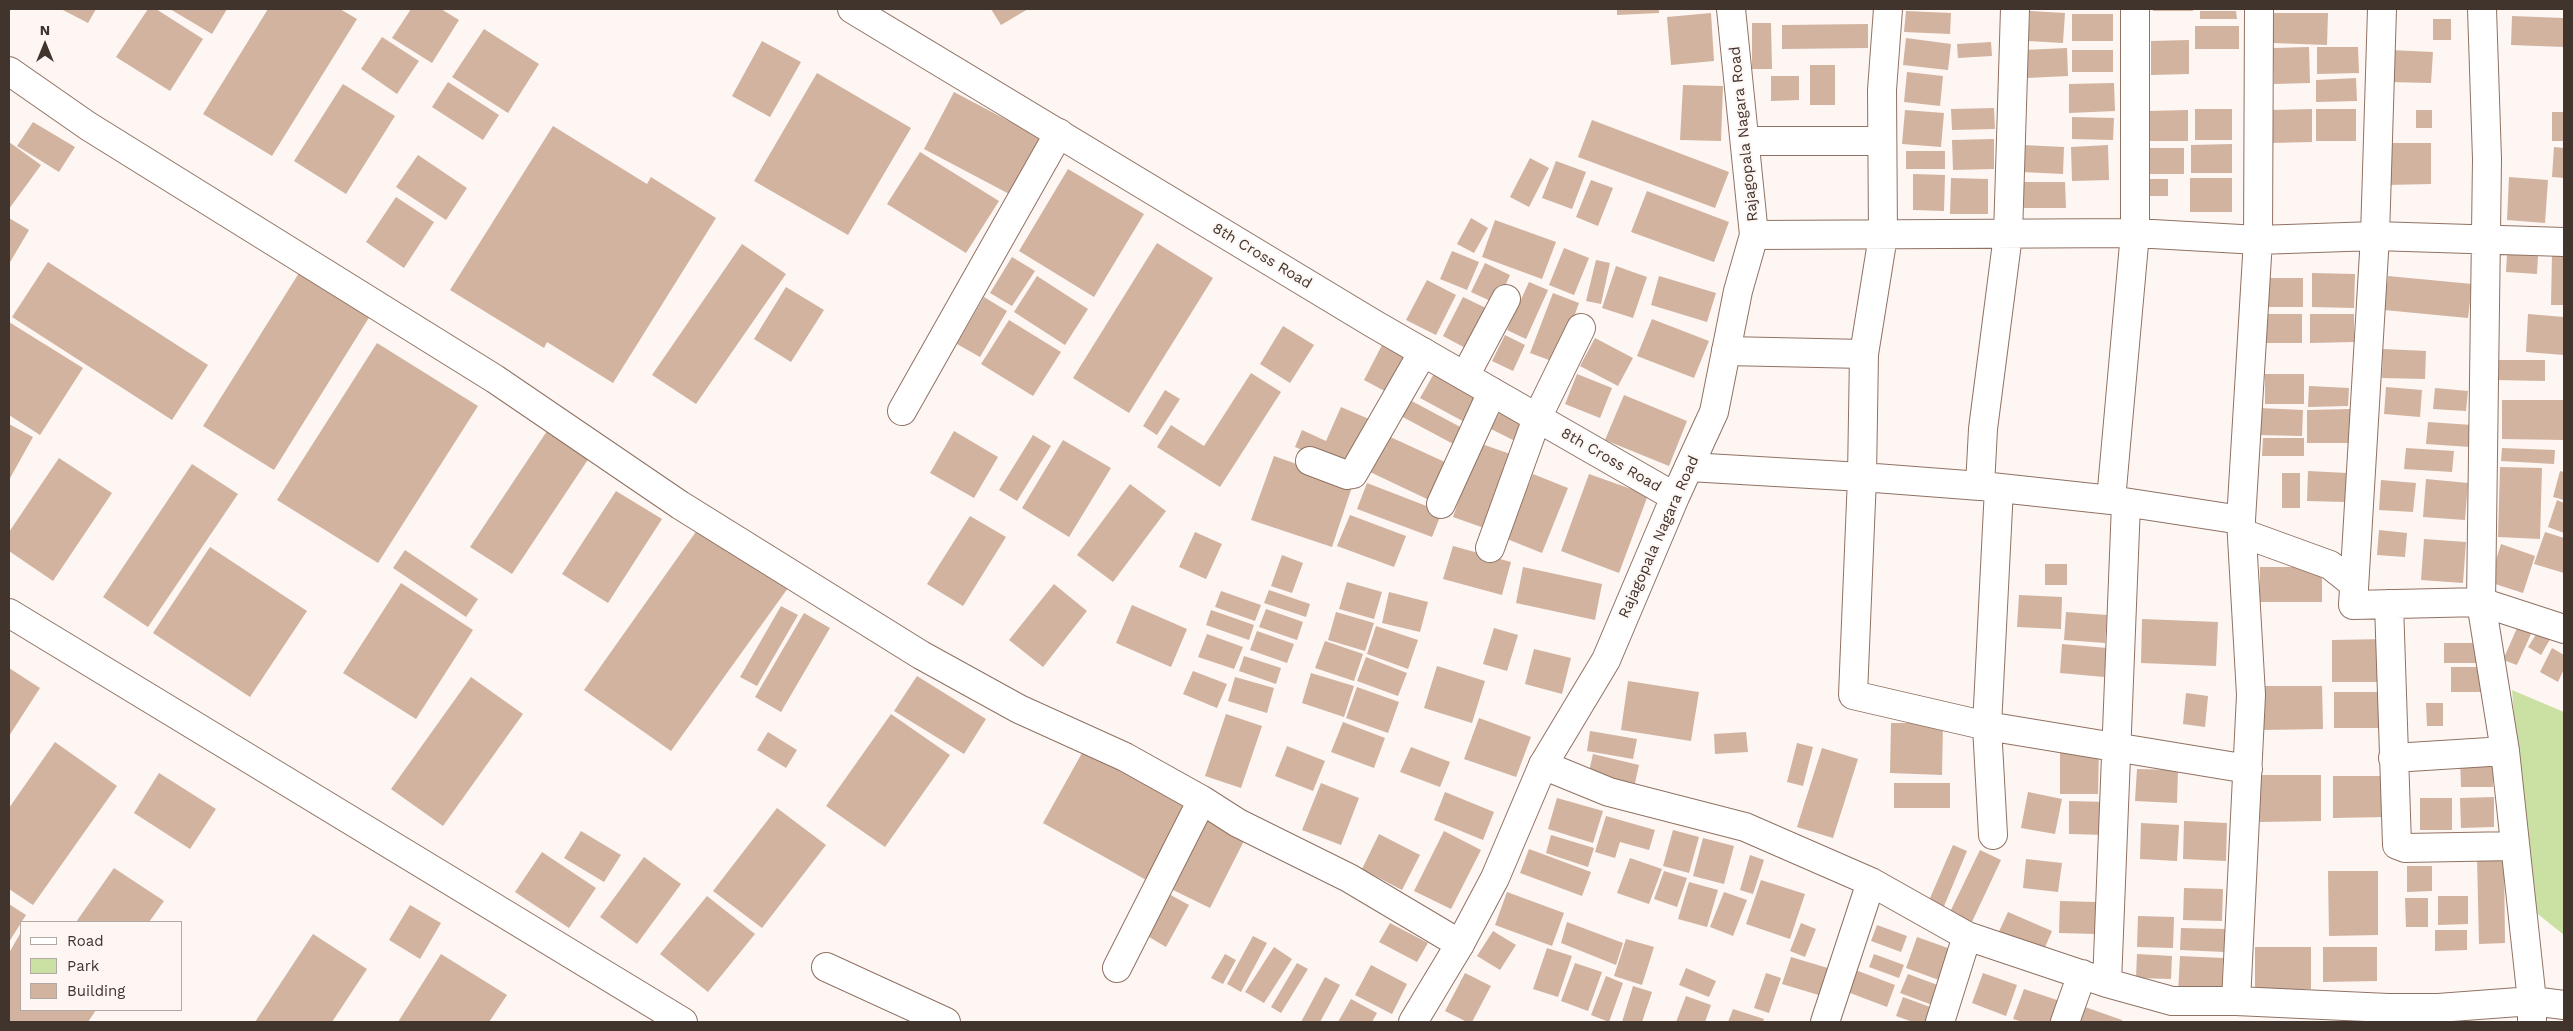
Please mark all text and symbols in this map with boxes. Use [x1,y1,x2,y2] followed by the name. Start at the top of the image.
[20,20,70,70] north arrow
[40,22,50,38] text: N
[1726,46,1762,222] street label: Rajagopala Nagara Road
[1209,219,1315,293] street label: 8th Cross Road
[1558,424,1664,496] street label: 8th Cross Road
[1615,453,1703,621] street label: Rajagopala Nagara Road
[20,921,182,1011] legend
[67,932,104,950] text: Road
[67,957,99,975] text: Park
[67,982,125,1000] text: Building

